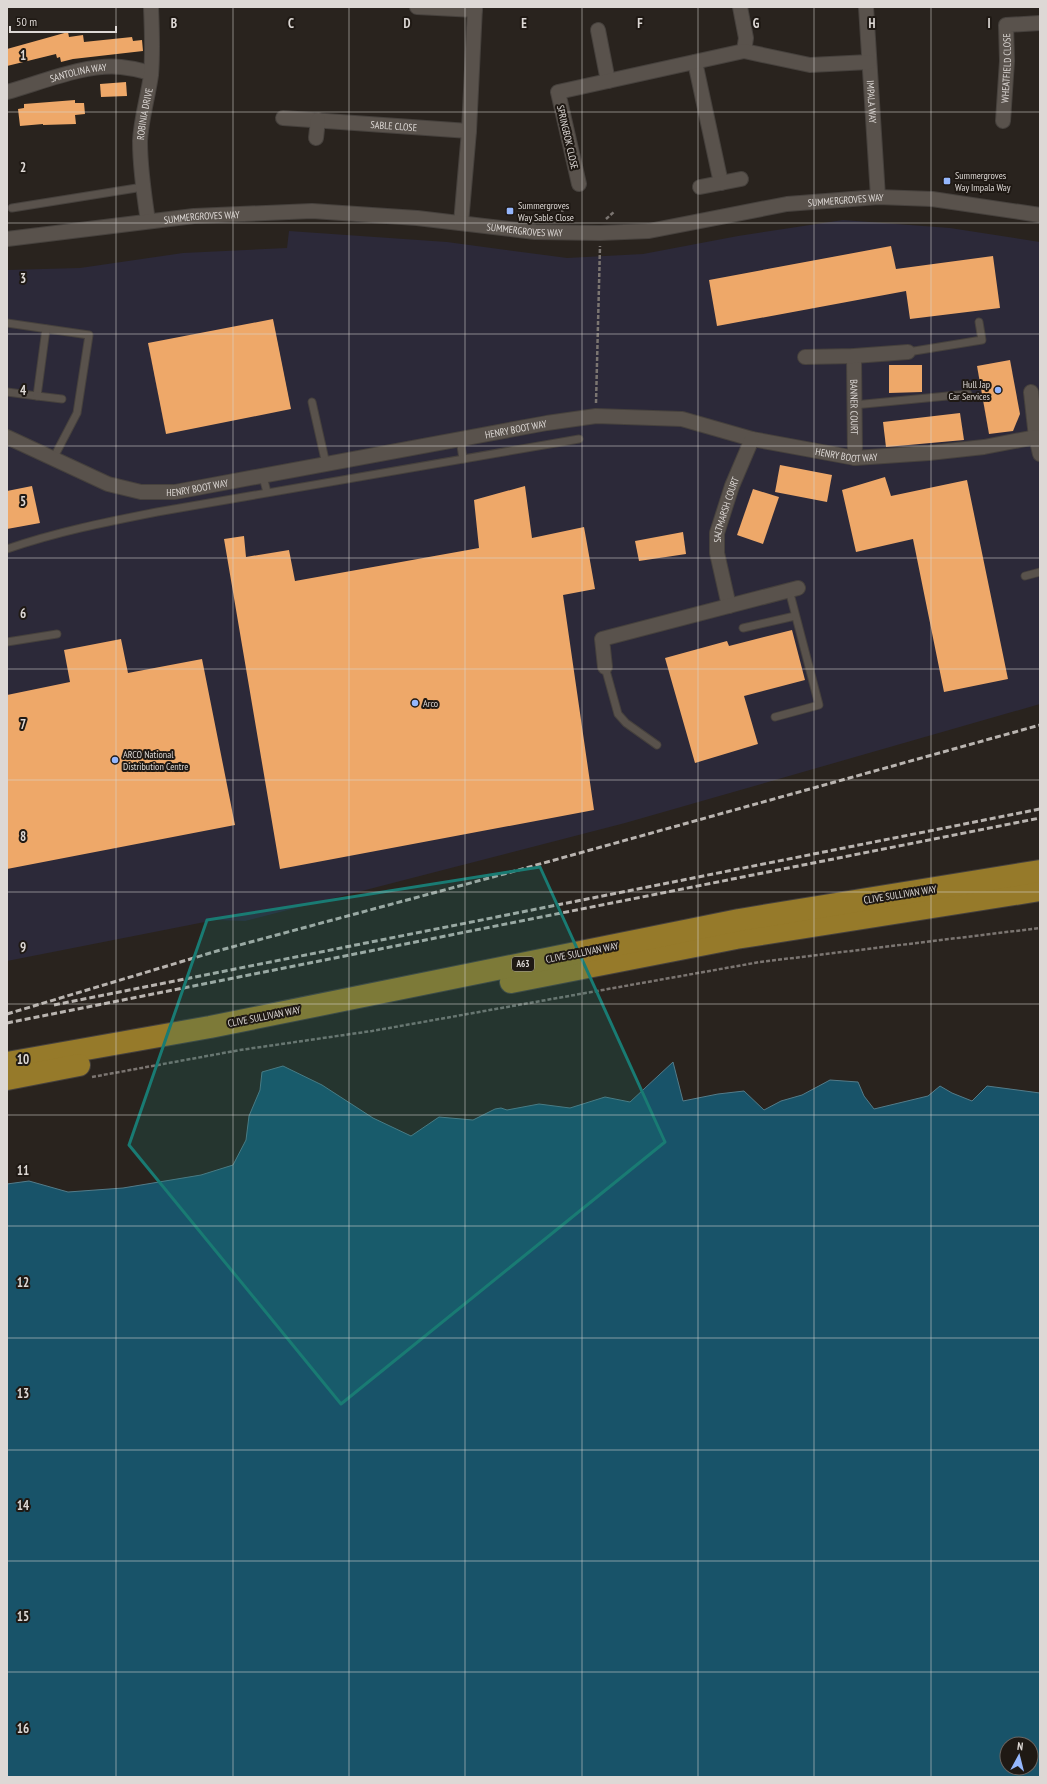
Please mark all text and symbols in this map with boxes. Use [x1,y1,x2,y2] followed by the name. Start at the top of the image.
[10,8,116,34] scale bar
[16,14,37,29] text: 50 m
[171,15,177,32] text: B
[288,15,294,32] text: C
[404,15,411,32] text: D
[521,15,527,32] text: E
[637,15,643,32] text: F
[753,15,760,32] text: G
[869,15,876,32] text: H
[987,15,991,32] text: I
[998,33,1014,103] street label: WHEATFIELD CLOSE
[20,47,26,64] text: 1
[48,61,107,85] street label: SANTOLINA WAY
[864,80,879,124] street label: IMPALA WAY
[134,87,156,140] street label: ROBINIA DRIVE
[554,104,581,170] street label: SPRINGBOK CLOSE
[370,118,417,134] street label: SABLE CLOSE
[20,159,26,176] text: 2
[955,169,1011,194] place label: Summergroves Way Impala Way
[942,176,952,186] marker: Summergroves Way Impala Way
[807,191,884,209] street label: SUMMERGROVES WAY
[518,199,574,224] place label: Summergroves Way Sable Close
[505,206,515,216] marker: Summergroves Way Sable Close
[163,208,240,227] street label: SUMMERGROVES WAY
[486,220,563,239] street label: SUMMERGROVES WAY
[20,270,26,287] text: 3
[949,378,991,403] place label: Hull Jap Car Services
[847,379,861,435] street label: BANNER COURT
[20,382,27,399] text: 4
[993,385,1003,395] marker: Hull Jap Car Services
[484,417,548,441] street label: HENRY BOOT WAY
[814,445,878,465] street label: HENRY BOOT WAY
[711,474,742,542] street label: SALTMARSH COURT
[166,476,230,499] street label: HENRY BOOT WAY
[20,493,26,510] text: 5
[20,605,26,622] text: 6
[423,697,438,710] place label: Arco
[410,698,420,708] marker: Arco
[20,716,26,733] text: 7
[123,748,188,773] place label: ARCO National Distribution Centre
[110,755,120,765] marker: ARCO National Distribution Centre
[20,828,26,845] text: 8
[863,882,938,907] street label: CLIVE SULLIVAN WAY
[20,939,26,956] text: 9
[545,939,620,966] street label: CLIVE SULLIVAN WAY
[512,957,534,971] road number: A63
[227,1003,302,1030] street label: CLIVE SULLIVAN WAY
[17,1051,29,1068] text: 10
[17,1162,29,1179] text: 11
[17,1274,29,1291] text: 12
[17,1385,29,1402] text: 13
[17,1497,30,1514] text: 14
[17,1608,29,1625] text: 15
[17,1720,29,1737] text: 16
[999,1736,1039,1776] north arrow
[1016,1739,1024,1753] text: N

